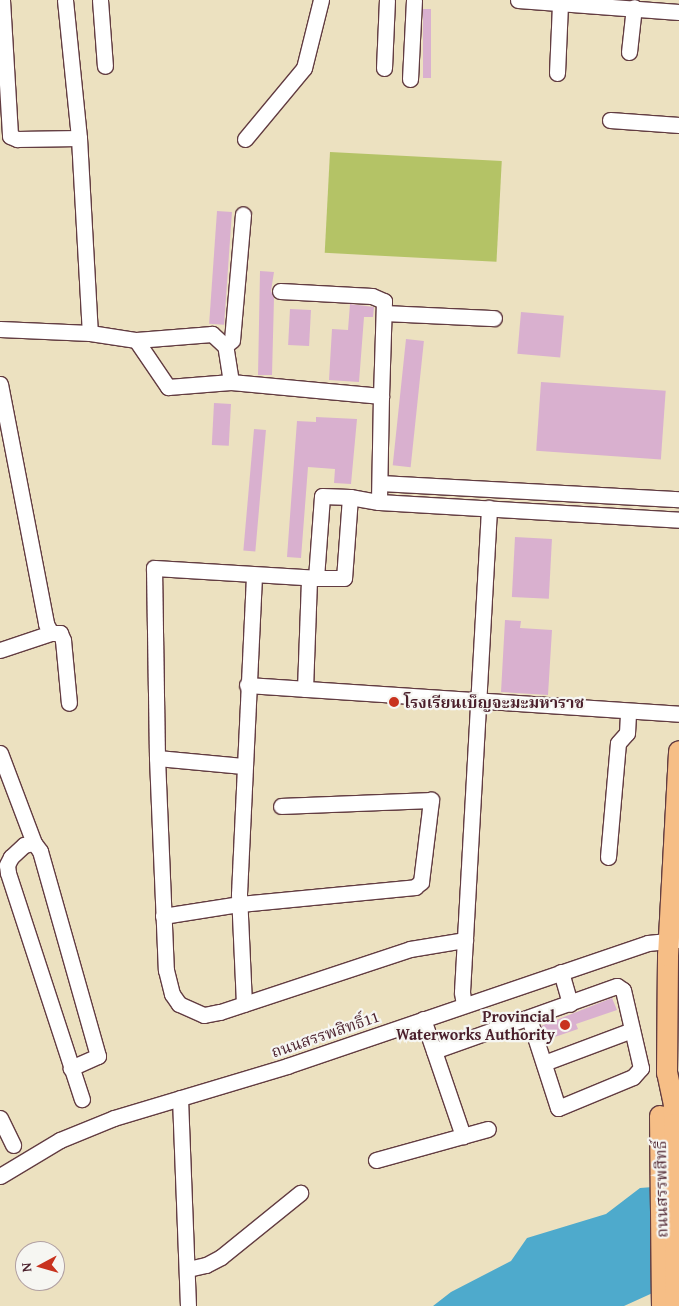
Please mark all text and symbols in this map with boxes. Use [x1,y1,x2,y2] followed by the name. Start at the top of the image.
[404,692,584,712] place label: โรงเรียนเบ็ญจะมะมหาราช
[388,696,400,708] marker: โรงเรียนเบ็ญจะมะมหาราช
[396,1006,555,1044] place label: Provincial Waterworks Authority
[268,1007,382,1061] street label: ถนนสรรพสิทธิ์11
[559,1019,571,1031] marker: Provincial Waterworks Authority
[651,1140,671,1238] street label: ถนนสรรพสิทธิ์
[15,1241,65,1291] north arrow
[16,1262,37,1273] text: N

